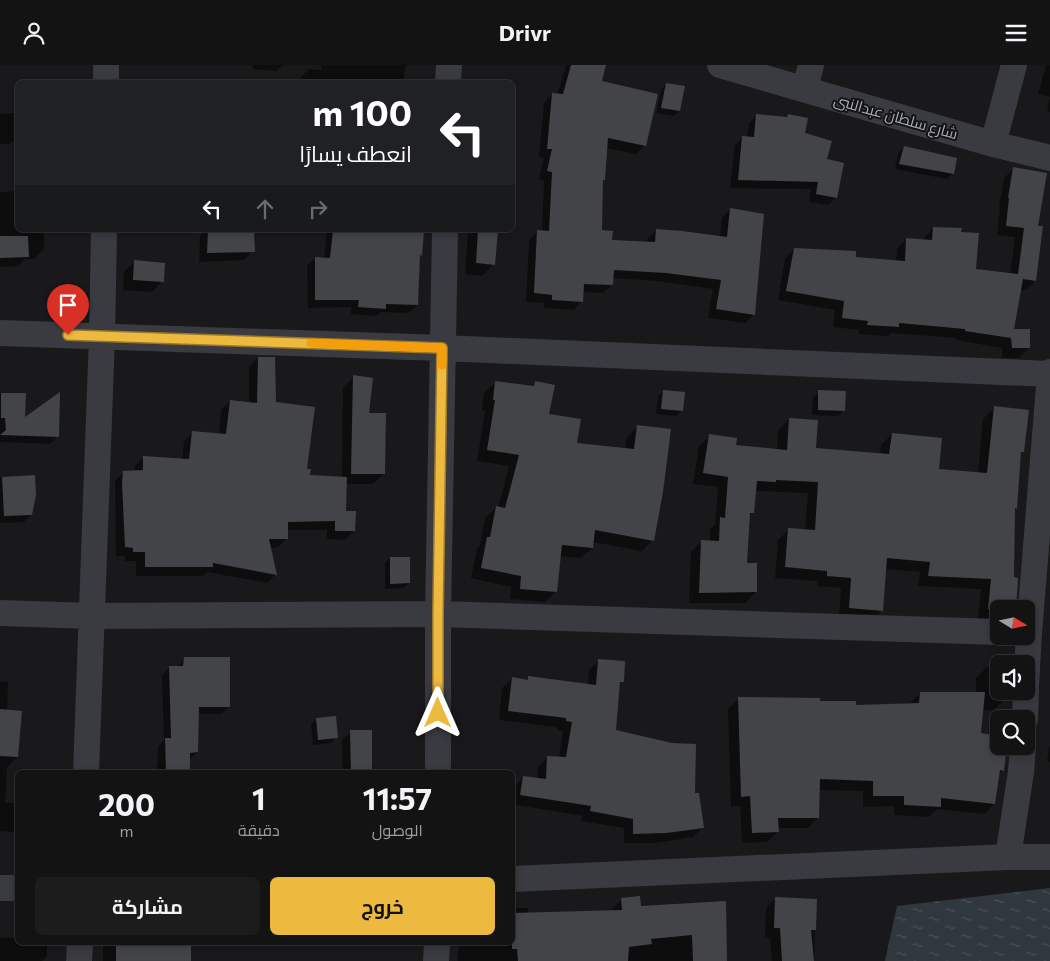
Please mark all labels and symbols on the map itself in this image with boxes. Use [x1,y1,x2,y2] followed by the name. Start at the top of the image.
[831,90,960,145] street label: شارع سلطان عبدالنبى
[47,284,89,335] pin
[990,600,1035,645] north arrow
[411,686,463,738] position arrow

